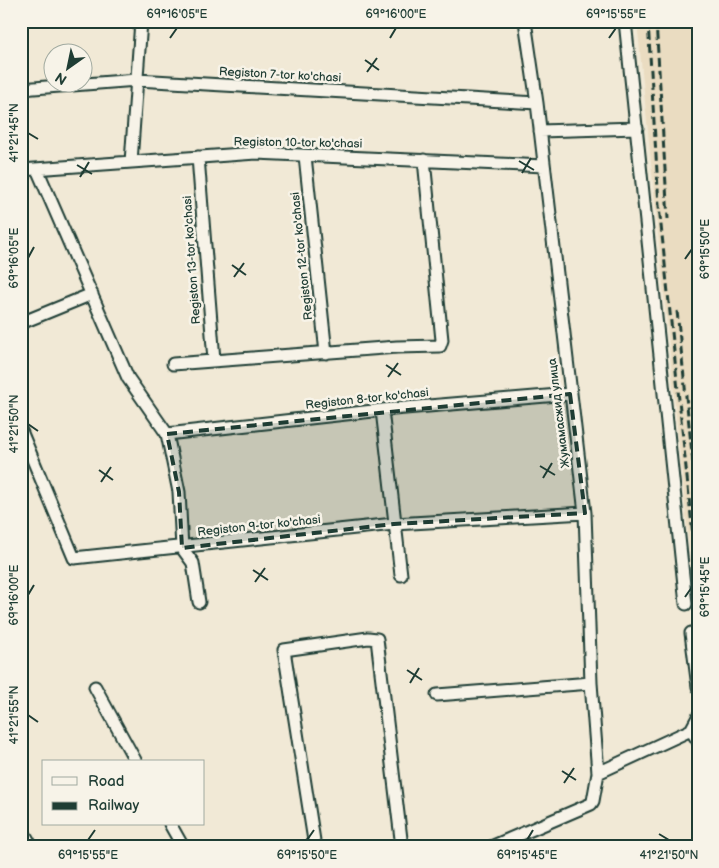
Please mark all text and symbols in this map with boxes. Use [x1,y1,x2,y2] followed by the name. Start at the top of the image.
[147,7,207,22] text: 69°16'05"E
[366,7,427,22] text: 69°16'00"E
[586,7,646,22] text: 69°15'55"E
[42,42,92,92] north arrow
[218,64,342,86] street label: Registon 7-tor ko'chasi
[52,68,70,88] text: N
[7,103,22,163] text: 41°21'45"N
[234,134,363,152] street label: Registon 10-tor ko'chasi
[288,191,316,321] street label: Registon 12-tor ko'chasi
[180,195,204,325] street label: Registon 13-tor ko'chasi
[698,219,713,279] text: 69°15'50"E
[7,228,22,288] text: 69°16'05"E
[545,357,573,469] street label: Жумамасжид улица
[305,385,430,413] street label: Registon 8-tor ko'chasi
[7,394,22,454] text: 41°21'50"N
[197,512,322,540] street label: Registon 9-tor ko'chasi
[698,557,713,617] text: 69°15'45"E
[7,564,22,625] text: 69°16'00"E
[7,686,22,744] text: 41°21'55"N
[42,760,205,826] legend
[88,772,124,791] text: Road
[88,796,139,815] text: Railway
[58,848,118,863] text: 69°15'55"E
[277,848,337,863] text: 69°15'50"E
[497,848,557,863] text: 69°15'45"E
[639,848,699,863] text: 41°21'50"N

